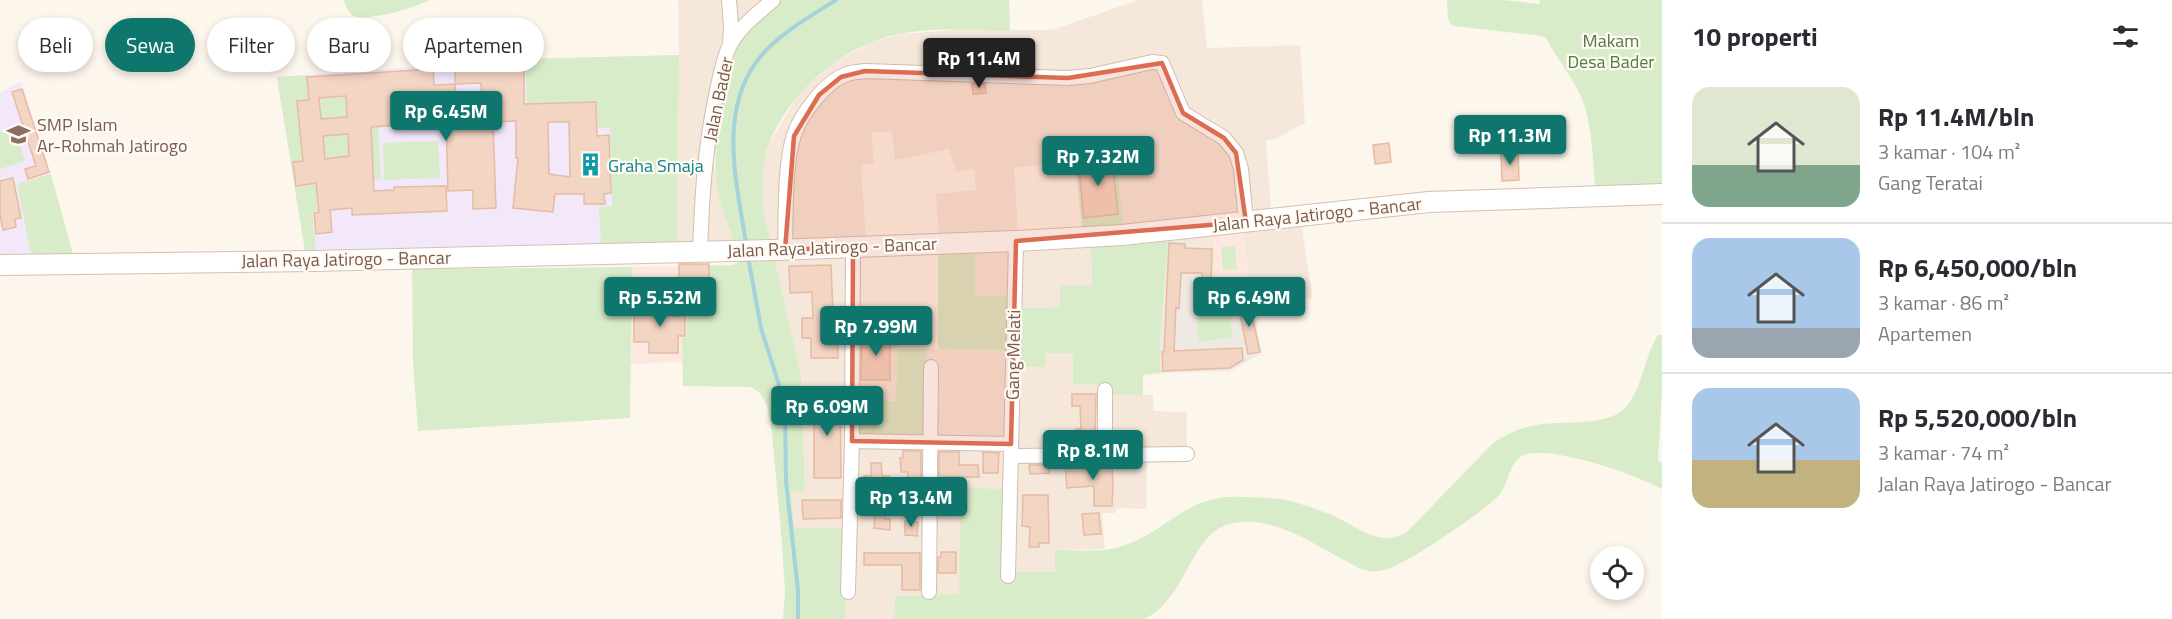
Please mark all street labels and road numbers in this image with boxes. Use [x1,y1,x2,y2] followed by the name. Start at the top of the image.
[696,54,740,144] street label: Jalan Bader
[1211,190,1423,238] street label: Jalan Raya Jatirogo - Bancar
[727,230,937,264] street label: Jalan Raya Jatirogo - Bancar
[241,244,451,274] street label: Jalan Raya Jatirogo - Bancar
[999,309,1027,401] street label: Gang Melati

